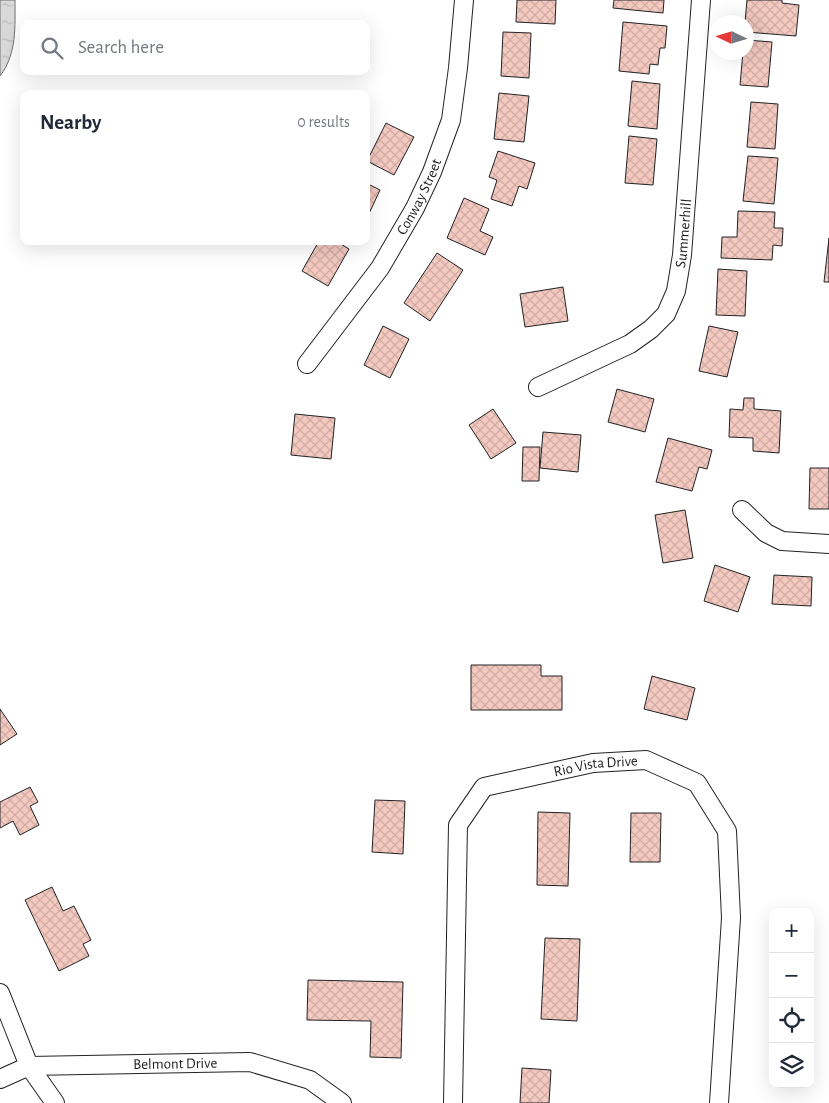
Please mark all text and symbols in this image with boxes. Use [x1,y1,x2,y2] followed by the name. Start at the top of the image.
[709,15,754,60] north arrow
[20,20,370,75] search box
[38,34,66,62] icon: search
[78,38,164,57] text: Search here
[40,112,101,133] text: Nearby
[297,114,350,130] text: 0 results
[394,156,444,237] street label: Conway Street
[673,198,694,269] street label: Summerhill
[552,753,638,779] street label: Rio Vista Drive
[769,908,814,1088] map controls
[769,908,814,953] button: +
[769,953,814,998] button: −
[769,998,814,1043] button: locate
[769,1043,814,1088] button: layers
[133,1055,217,1072] street label: Belmont Drive

